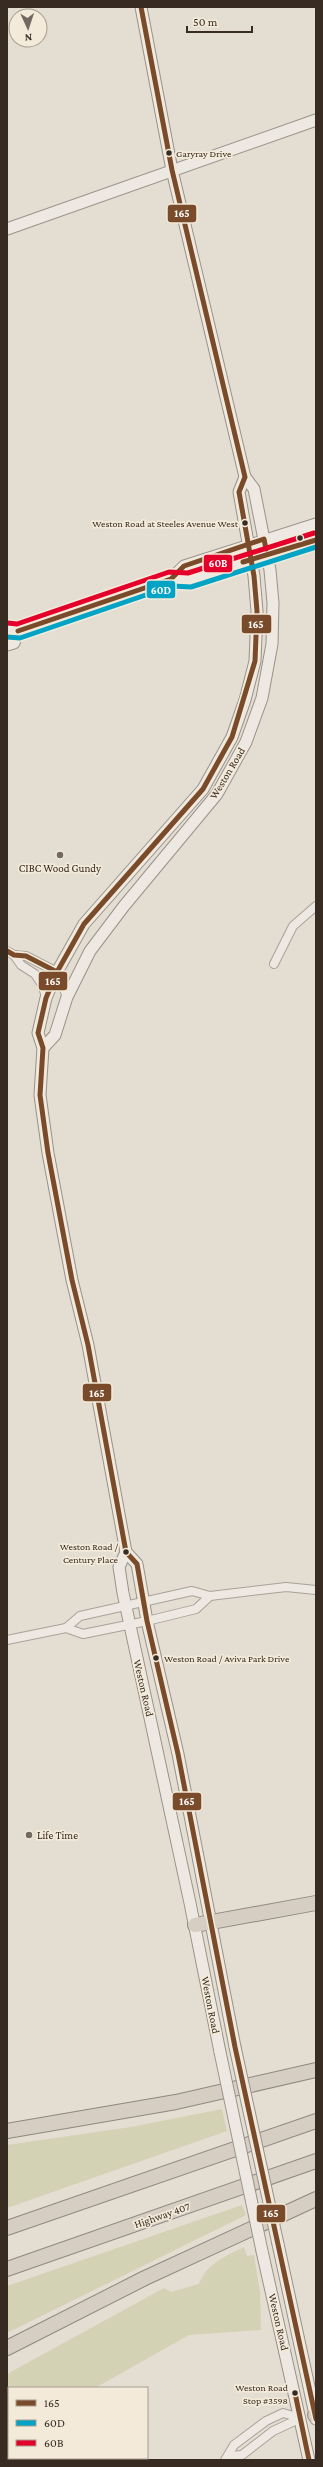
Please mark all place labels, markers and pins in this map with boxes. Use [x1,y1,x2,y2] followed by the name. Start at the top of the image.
[164,148,174,158] marker: Garyray Drive
[176,148,232,159] place label: Garyray Drive
[92,518,239,529] place label: Weston Road at Steeles Avenue West
[240,518,250,528] marker: Weston Road at Steeles Avenue West
[295,533,305,543] unlabelled marker
[55,850,65,860] marker: CIBC Wood Gundy
[19,862,102,875] place label: CIBC Wood Gundy
[60,1541,119,1565] place label: Weston Road / Century Place
[121,1547,131,1557] marker: Weston Road / Century Place
[151,1653,161,1663] marker: Weston Road / Aviva Park Drive
[164,1653,290,1664] place label: Weston Road / Aviva Park Drive
[37,1829,78,1841] place label: Life Time
[24,1830,34,1840] marker: Life Time
[235,2382,289,2406] place label: Weston Road Stop #3598
[290,2388,300,2398] marker: Weston Road Stop #3598

